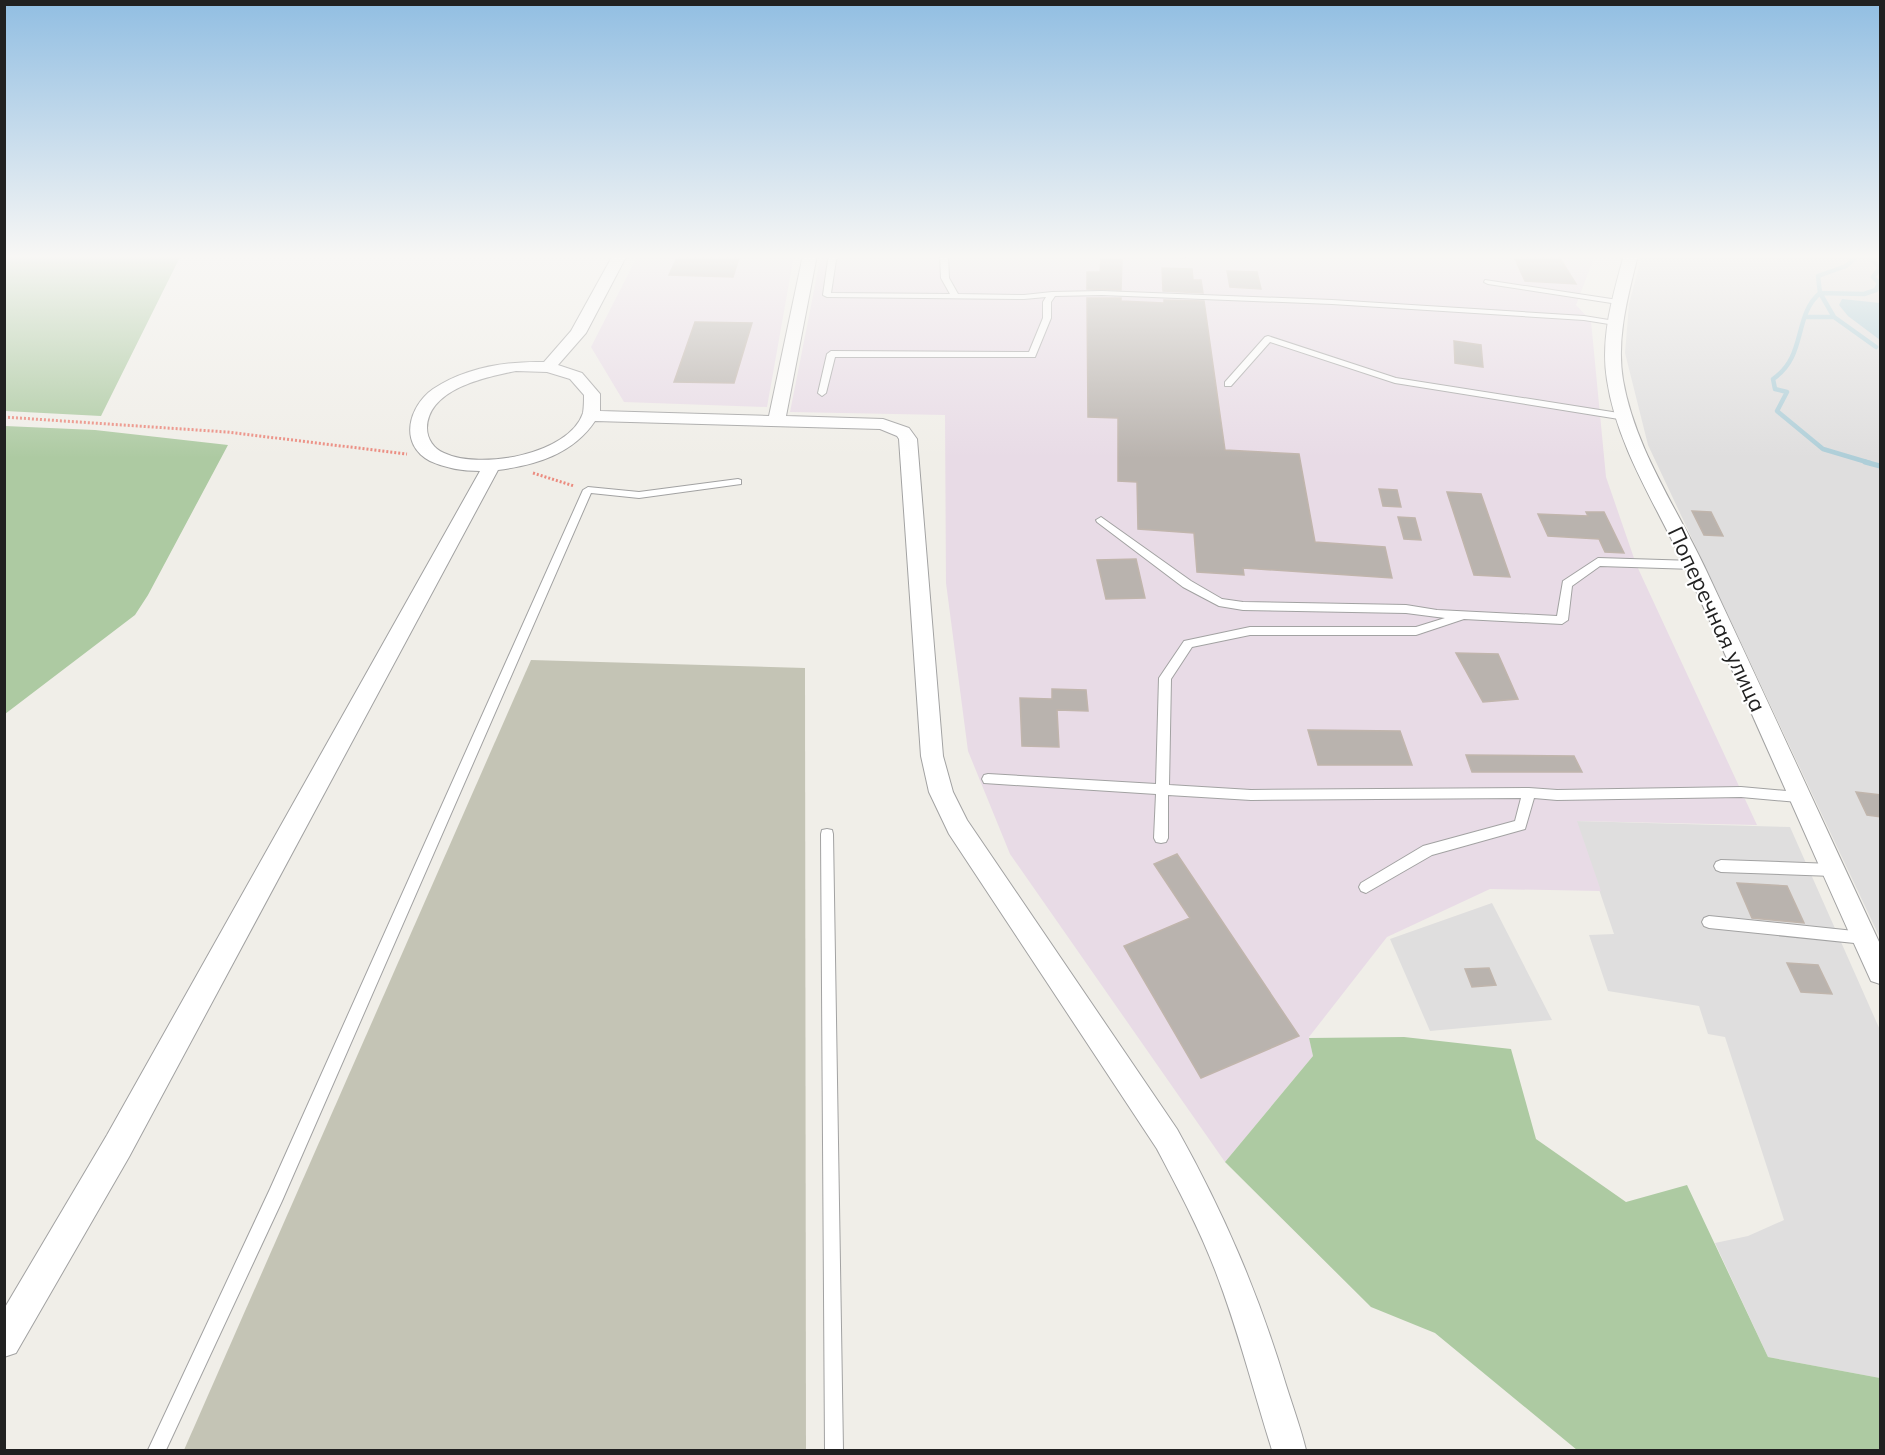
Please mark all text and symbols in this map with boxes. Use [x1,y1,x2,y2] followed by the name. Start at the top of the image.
[1662,522,1772,716] street label: Поперечная улица

